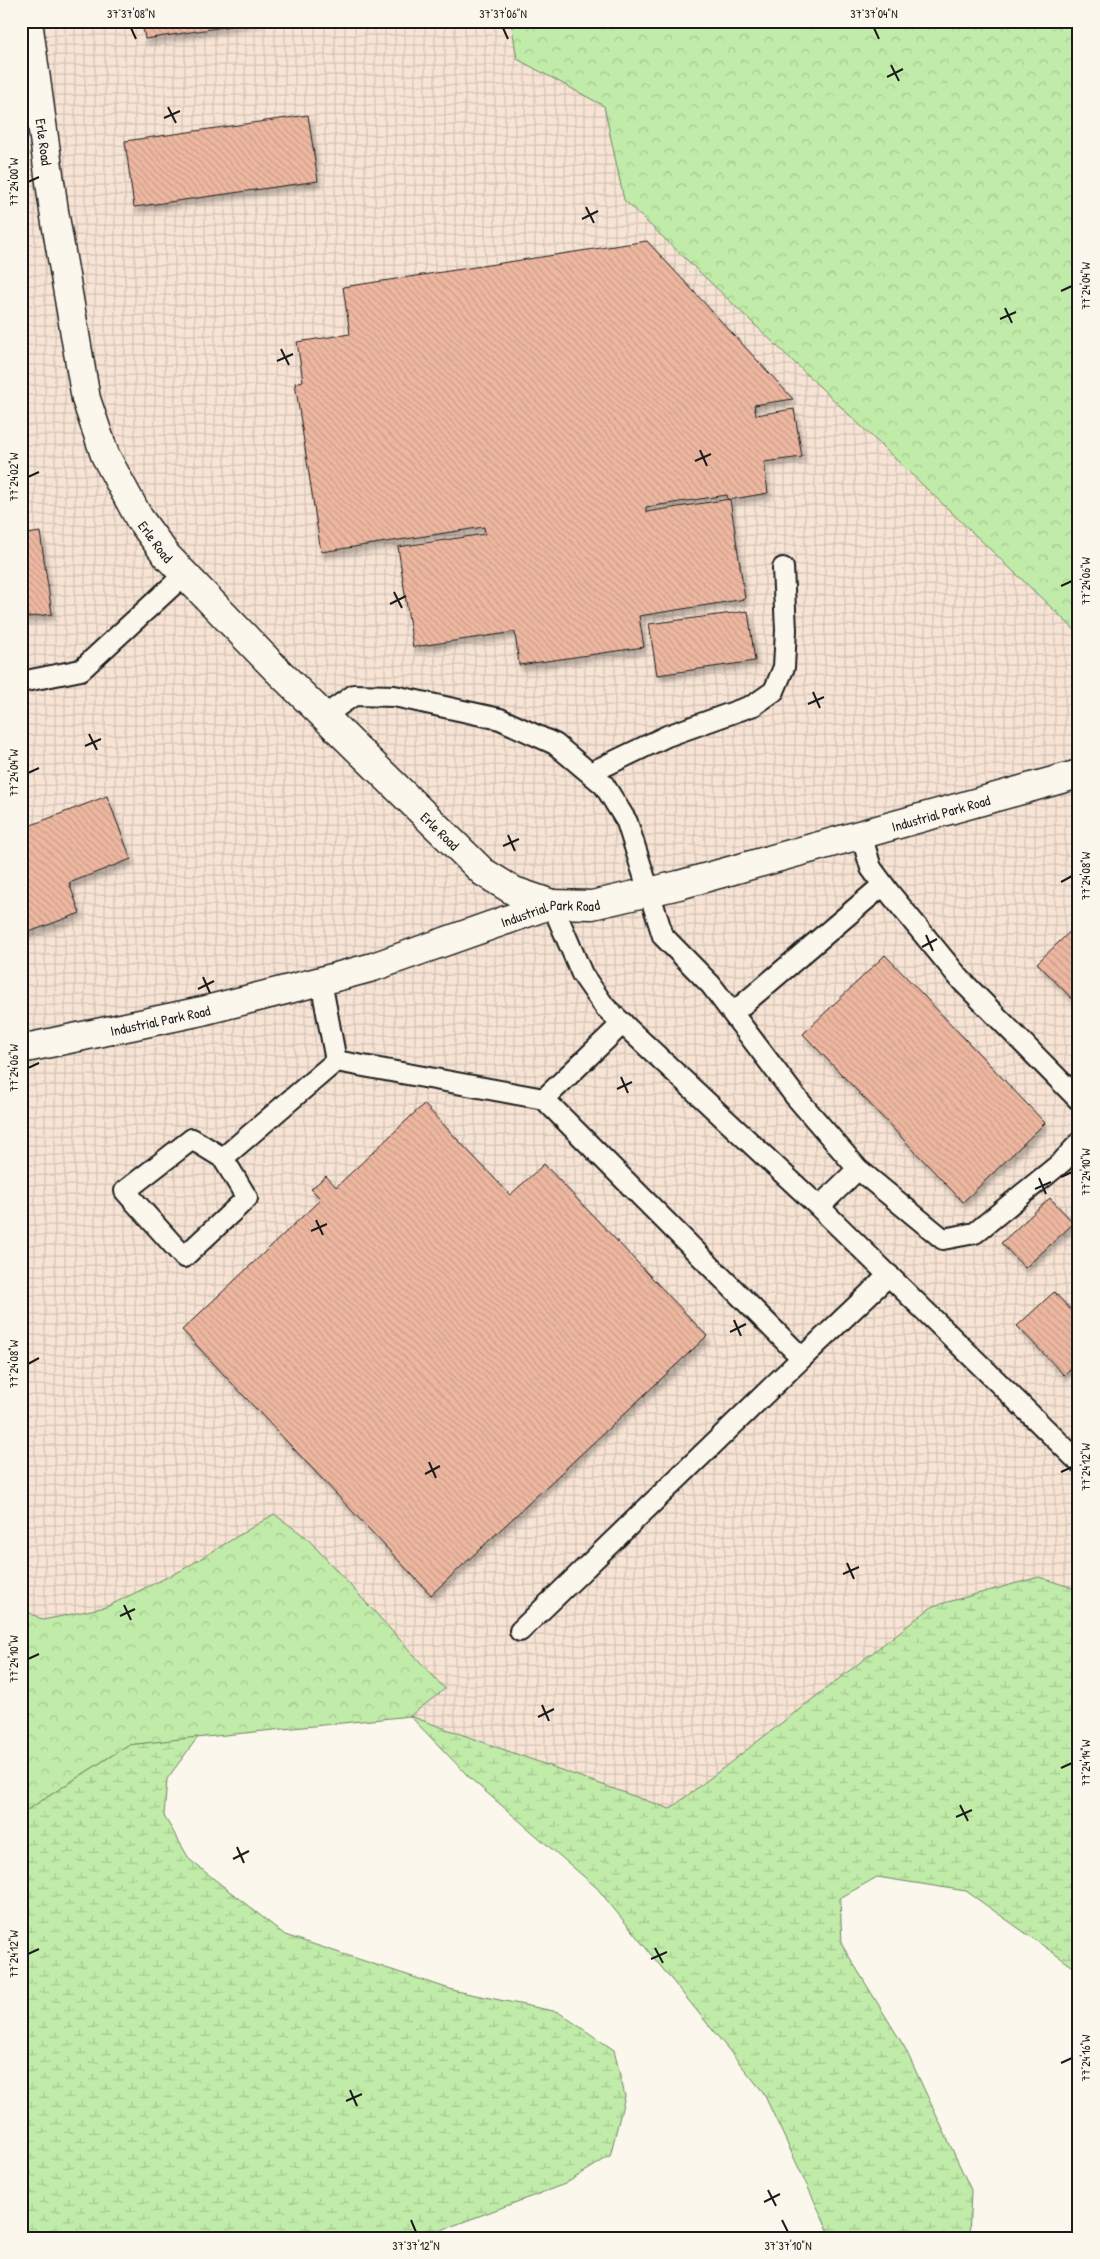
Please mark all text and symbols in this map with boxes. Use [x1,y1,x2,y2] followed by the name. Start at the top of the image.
[107,5,155,22] text: 37°37'08"N
[479,5,527,22] text: 37°37'06"N
[850,5,898,22] text: 37°37'04"N
[32,117,57,167] street label: Erle Road
[5,157,22,206] text: 77°24'00"W
[1077,262,1094,310] text: 77°24'04"W
[5,452,22,501] text: 77°24'02"W
[134,517,178,567] street label: Erle Road
[1077,556,1094,605] text: 77°24'06"W
[5,749,22,797] text: 77°24'04"W
[889,790,993,835] street label: Industrial Park Road
[417,807,464,854] street label: Erle Road
[1077,851,1094,900] text: 77°24'08"W
[498,894,602,931] street label: Industrial Park Road
[108,1000,212,1040] street label: Industrial Park Road
[5,1043,22,1092] text: 77°24'06"W
[1077,1148,1094,1196] text: 77°24'10"W
[5,1339,22,1388] text: 77°24'08"W
[1077,1443,1094,1491] text: 77°24'12"W
[5,1635,22,1683] text: 77°24'10"W
[1077,1739,1094,1786] text: 77°24'14"W
[5,1930,22,1978] text: 77°24'12"W
[1077,2034,1094,2081] text: 77°24'16"W
[392,2237,440,2254] text: 37°37'12"N
[764,2237,812,2254] text: 37°37'10"N

